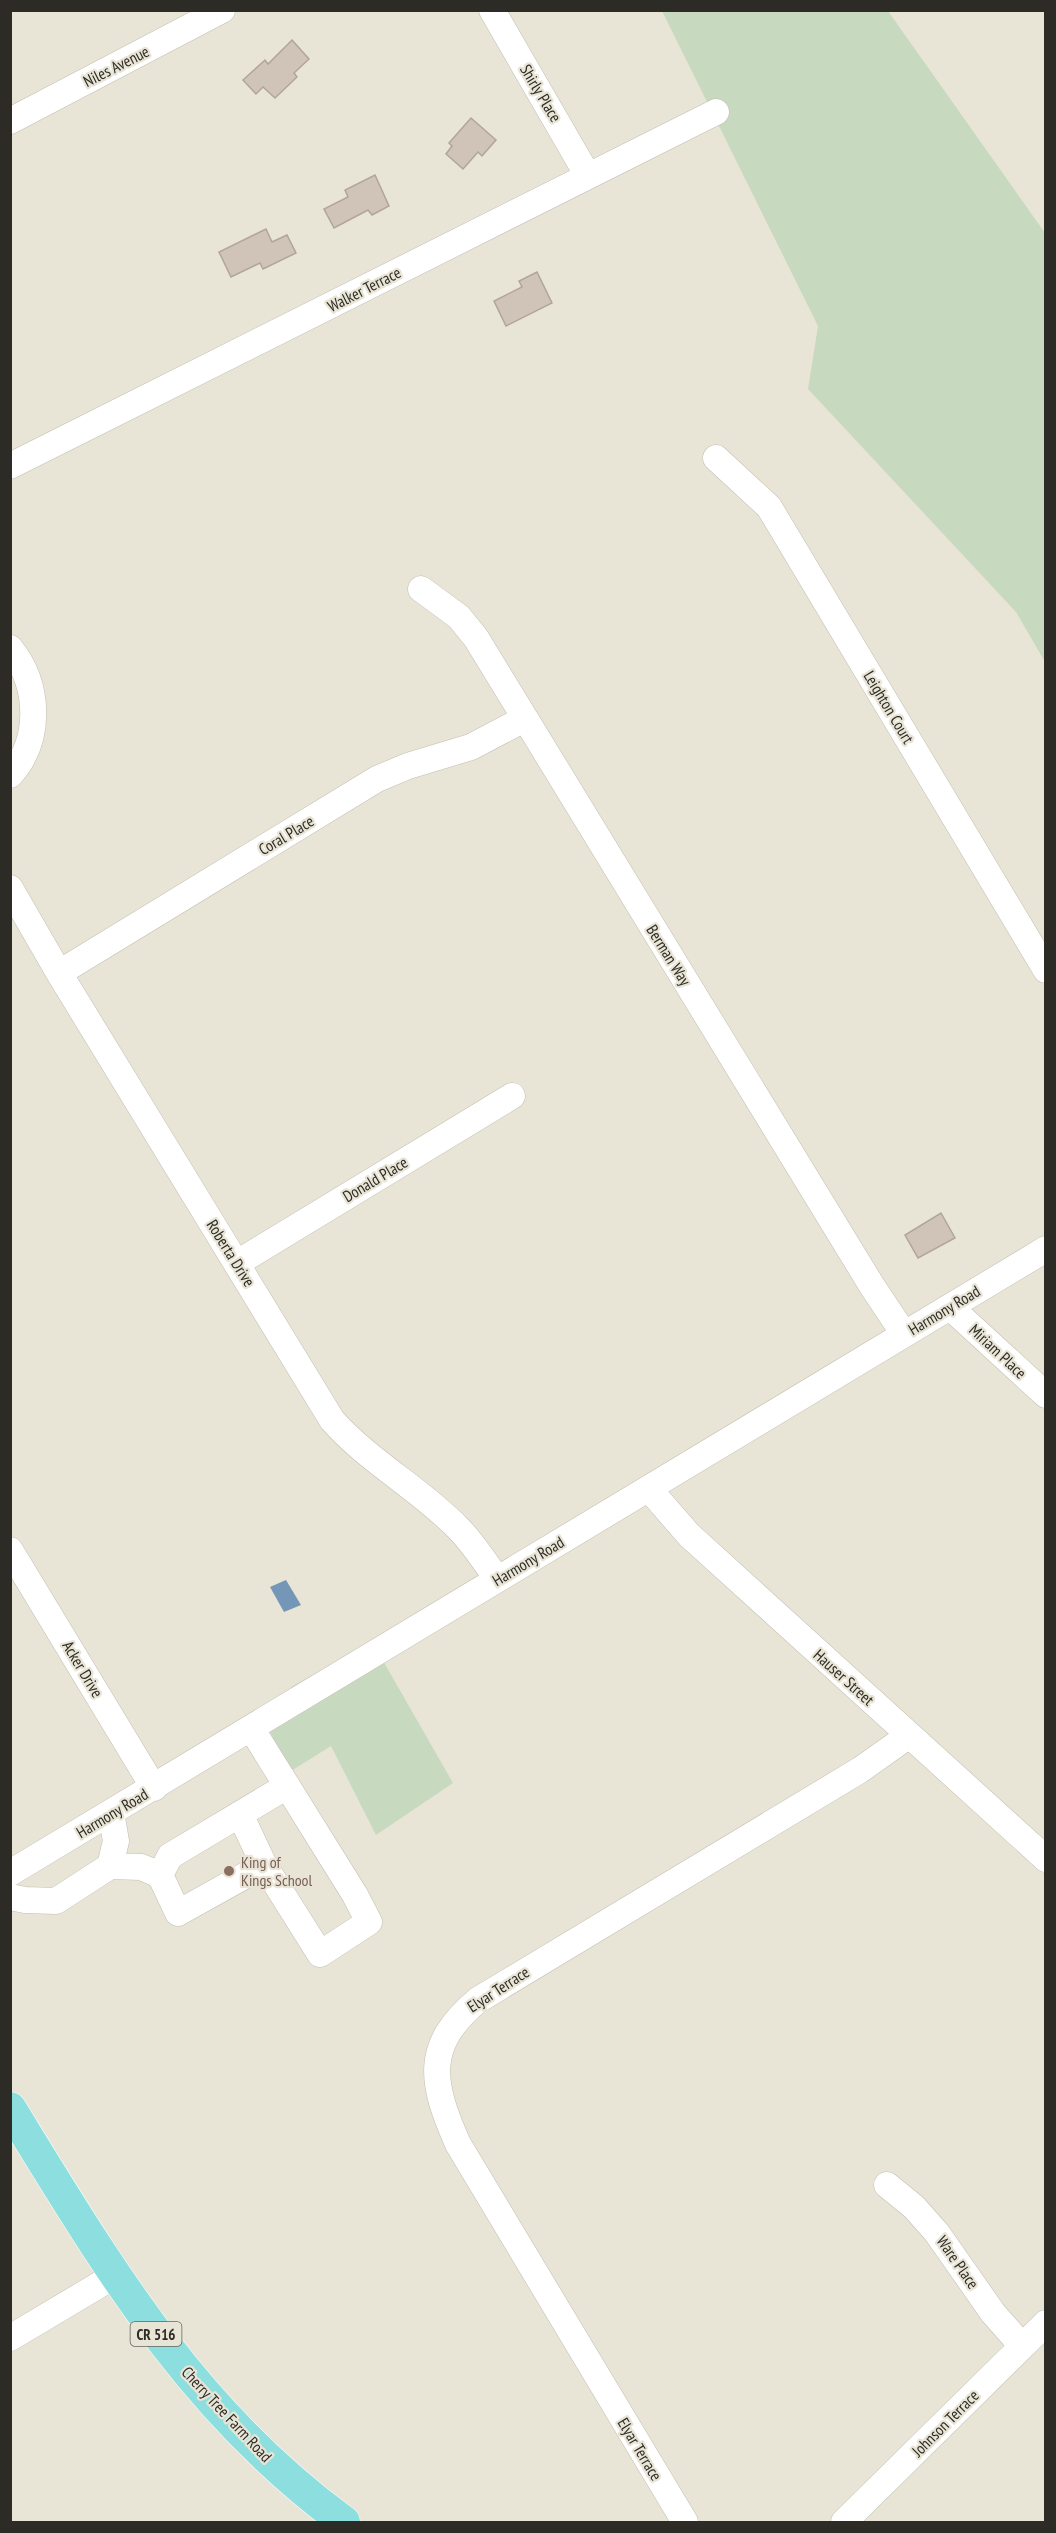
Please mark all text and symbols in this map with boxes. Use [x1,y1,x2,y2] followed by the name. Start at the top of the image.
[80,41,152,91] street label: Niles Avenue
[516,61,566,125] street label: Shirly Place
[324,262,404,316] street label: Walker Terrace
[859,667,919,748] street label: Leighton Court
[255,811,317,859] street label: Coral Place
[642,921,696,989] street label: Berman Way
[339,1152,411,1206] street label: Donald Place
[202,1216,260,1290] street label: Roberta Drive
[905,1281,983,1339] street label: Harmony Road
[965,1319,1031,1383] street label: Miriam Place
[489,1532,567,1590] street label: Harmony Road
[58,1637,108,1701] street label: Acker Drive
[809,1645,879,1710] street label: Hauser Street
[73,1784,151,1842] street label: Harmony Road
[241,1852,313,1890] place label: King of Kings School
[222,1864,236,1878] marker: King of Kings School
[463,1962,533,2016] street label: Elyar Terrace
[932,2232,984,2292] street label: Ware Place
[130,2322,182,2346] road number: CR 516
[178,2362,276,2466] street label: Cherry Tree Farm Road
[907,2385,983,2461] street label: Johnson Terrace
[613,2414,667,2484] street label: Elyar Terrace

